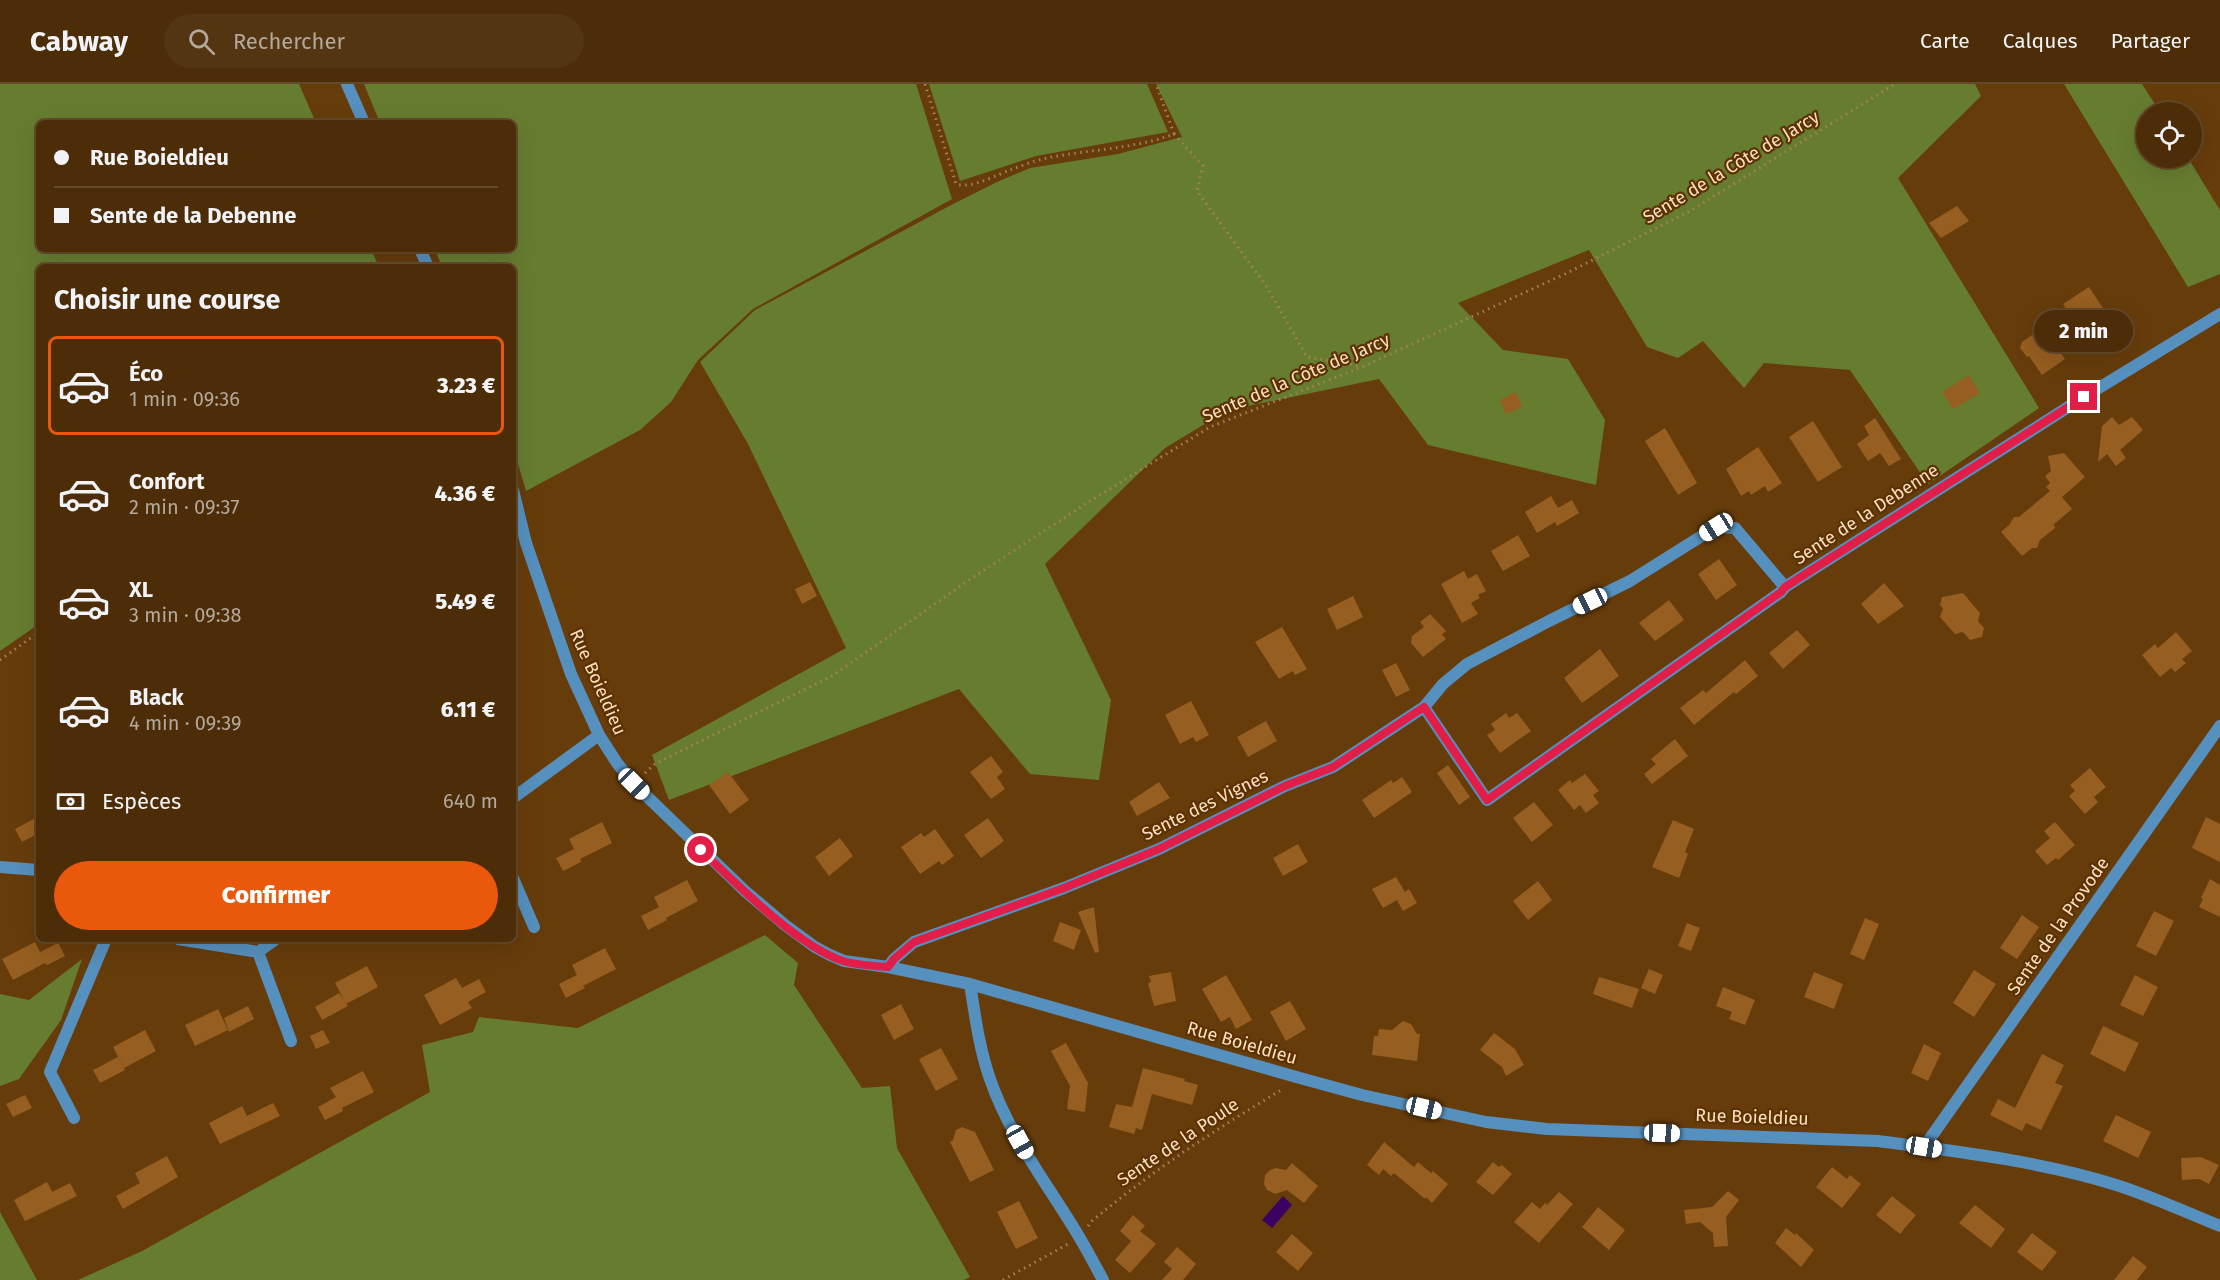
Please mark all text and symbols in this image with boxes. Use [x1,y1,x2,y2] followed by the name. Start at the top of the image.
[164,14,584,68] search box
[30,25,128,58] text: Cabway
[185,25,218,58] icon: search
[233,28,345,55] text: Rechercher
[1920,28,1970,54] text: Carte
[2003,28,2078,54] text: Calques
[2111,28,2190,54] text: Partager
[2136,102,2202,168] map controls
[2136,102,2202,168] button: locate
[1639,106,1823,228] street label: Sente de la Côte de Jarcy
[90,144,229,171] text: Rue Boieldieu
[90,202,296,229] text: Sente de la Debenne
[54,284,280,316] text: Choisir une course
[2034,310,2134,352] callout: 2 min
[2059,319,2108,343] text: 2 min
[1199,328,1393,428] street label: Sente de la Côte de Jarcy
[57,359,111,413] icon: car
[129,360,163,387] text: Éco
[437,372,495,399] text: 3.23 €
[2070,383,2097,410] route end
[129,387,240,411] text: 1 min · 09:36
[1789,459,1943,569] street label: Sente de la Debenne
[57,467,111,521] icon: car
[129,468,205,495] text: Confort
[434,480,495,507] text: 4.36 €
[129,495,239,519] text: 2 min · 09:37
[1696,510,1736,544] car
[57,575,111,629] icon: car
[129,576,153,603] text: XL
[1570,585,1610,617] car
[435,588,495,615] text: 5.49 €
[129,603,242,627] text: 3 min · 09:38
[565,626,631,738] street label: Rue Boieldieu
[57,683,111,737] icon: car
[129,684,184,711] text: Black
[441,696,495,723] text: 6.11 €
[129,711,242,735] text: 4 min · 09:39
[615,765,653,803] car
[1138,765,1272,845] street label: Sente des Vignes
[54,785,87,818] icon: cash
[102,788,181,815] text: Espèces
[443,789,498,813] text: 640 m
[687,836,714,863] route start
[2002,853,2114,999] street label: Sente de la Provode
[54,861,498,930] button: Confirmer
[1184,1017,1300,1069] street label: Rue Boieldieu
[1113,1093,1243,1191] street label: Sente de la Poule
[1404,1095,1444,1121] car
[1695,1104,1809,1130] street label: Rue Boieldieu
[1003,1122,1037,1162] car
[1644,1123,1680,1143] car
[1905,1135,1943,1159] car

